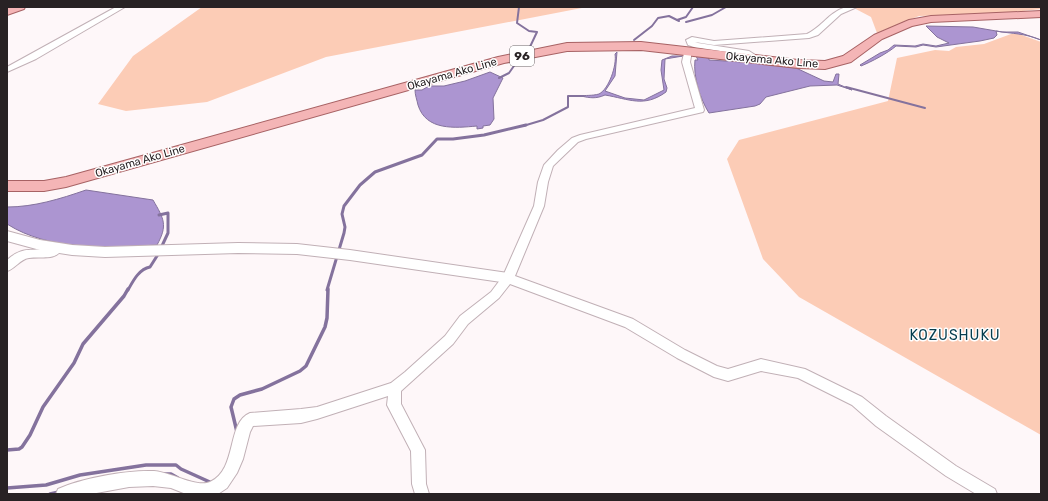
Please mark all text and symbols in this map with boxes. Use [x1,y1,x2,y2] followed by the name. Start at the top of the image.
[510,46,534,66] road number: 96
[725,49,819,71] street label: Okayama Ako Line
[406,55,498,93] street label: Okayama Ako Line
[94,142,186,180] street label: Okayama Ako Line
[909,327,1001,344] district label: KOZUSHUKU

